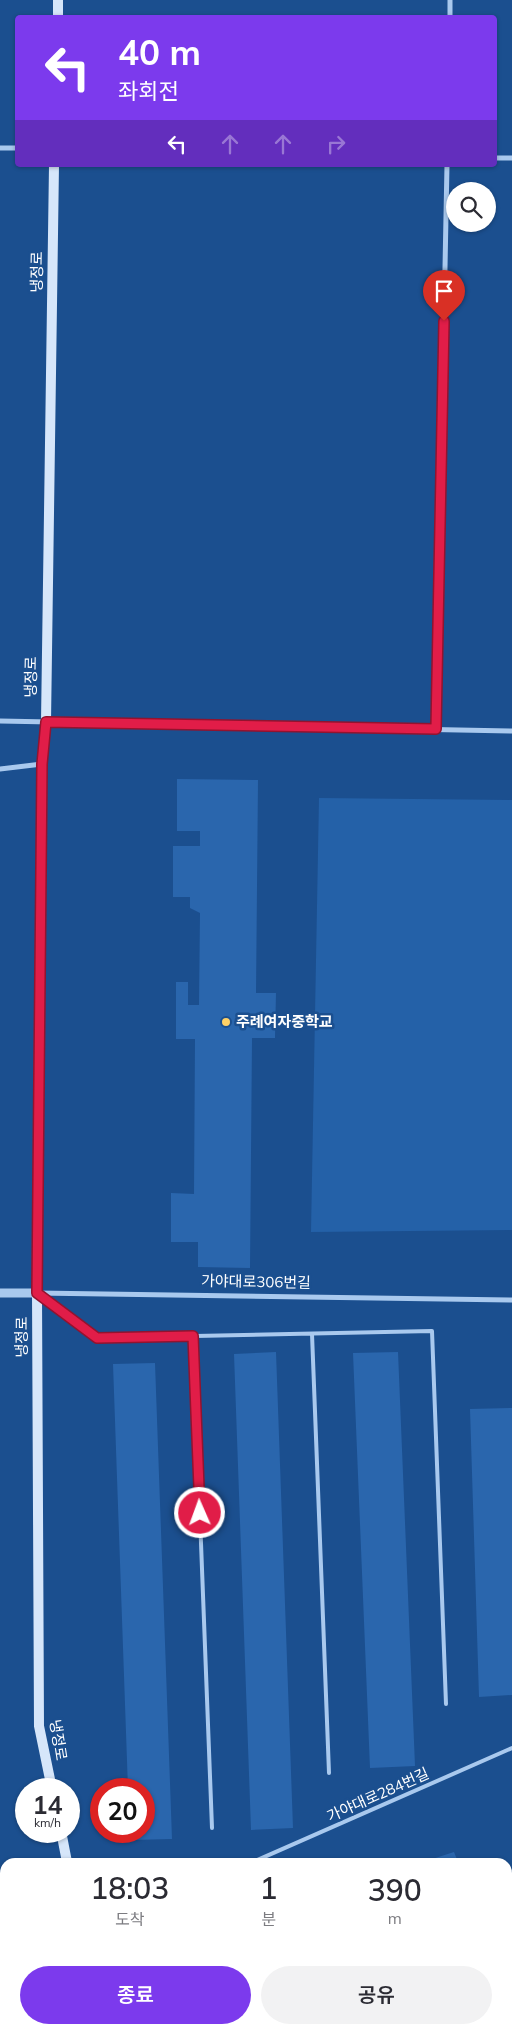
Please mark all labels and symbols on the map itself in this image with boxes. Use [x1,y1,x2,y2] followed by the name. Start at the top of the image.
[27,251,46,293] street label: 냉정로
[423,270,465,321] pin
[21,656,40,698] street label: 냉정로
[236,1012,333,1031] place label: 주례여자중학교
[220,1016,232,1028] marker: 주례여자중학교
[201,1271,311,1292] street label: 가야대로306번길
[12,1316,31,1358] street label: 냉정로
[173,1486,225,1538] position arrow
[46,1718,71,1762] street label: 냉정로
[324,1764,432,1826] street label: 가야대로284번길
[90,1778,155,1843] speed limit sign: 20

